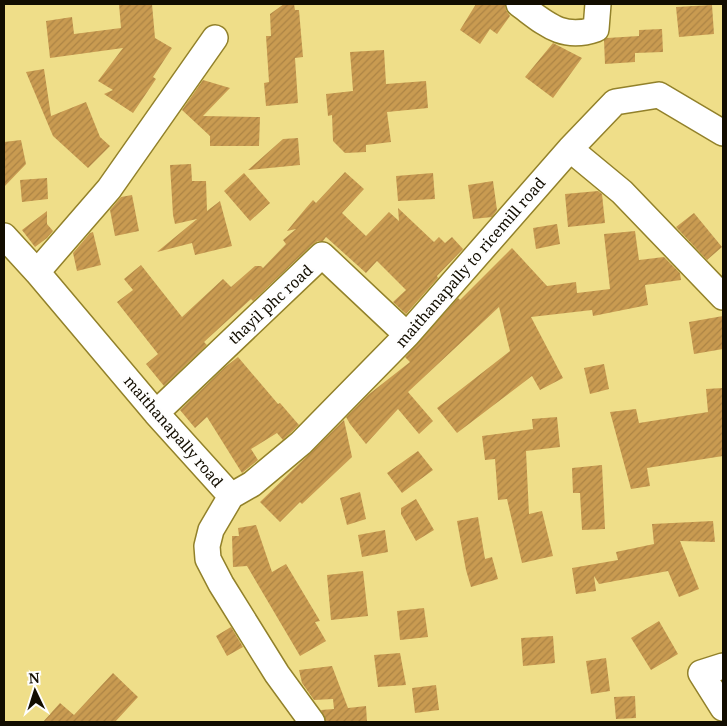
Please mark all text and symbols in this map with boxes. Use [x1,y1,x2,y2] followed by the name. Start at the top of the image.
[391,173,549,351] street label: maithanapally to ricemill road
[224,260,316,348] street label: thayil phc road
[120,371,228,491] street label: maithanapally road
[10,666,60,716] north arrow
[28,668,40,687] text: N

